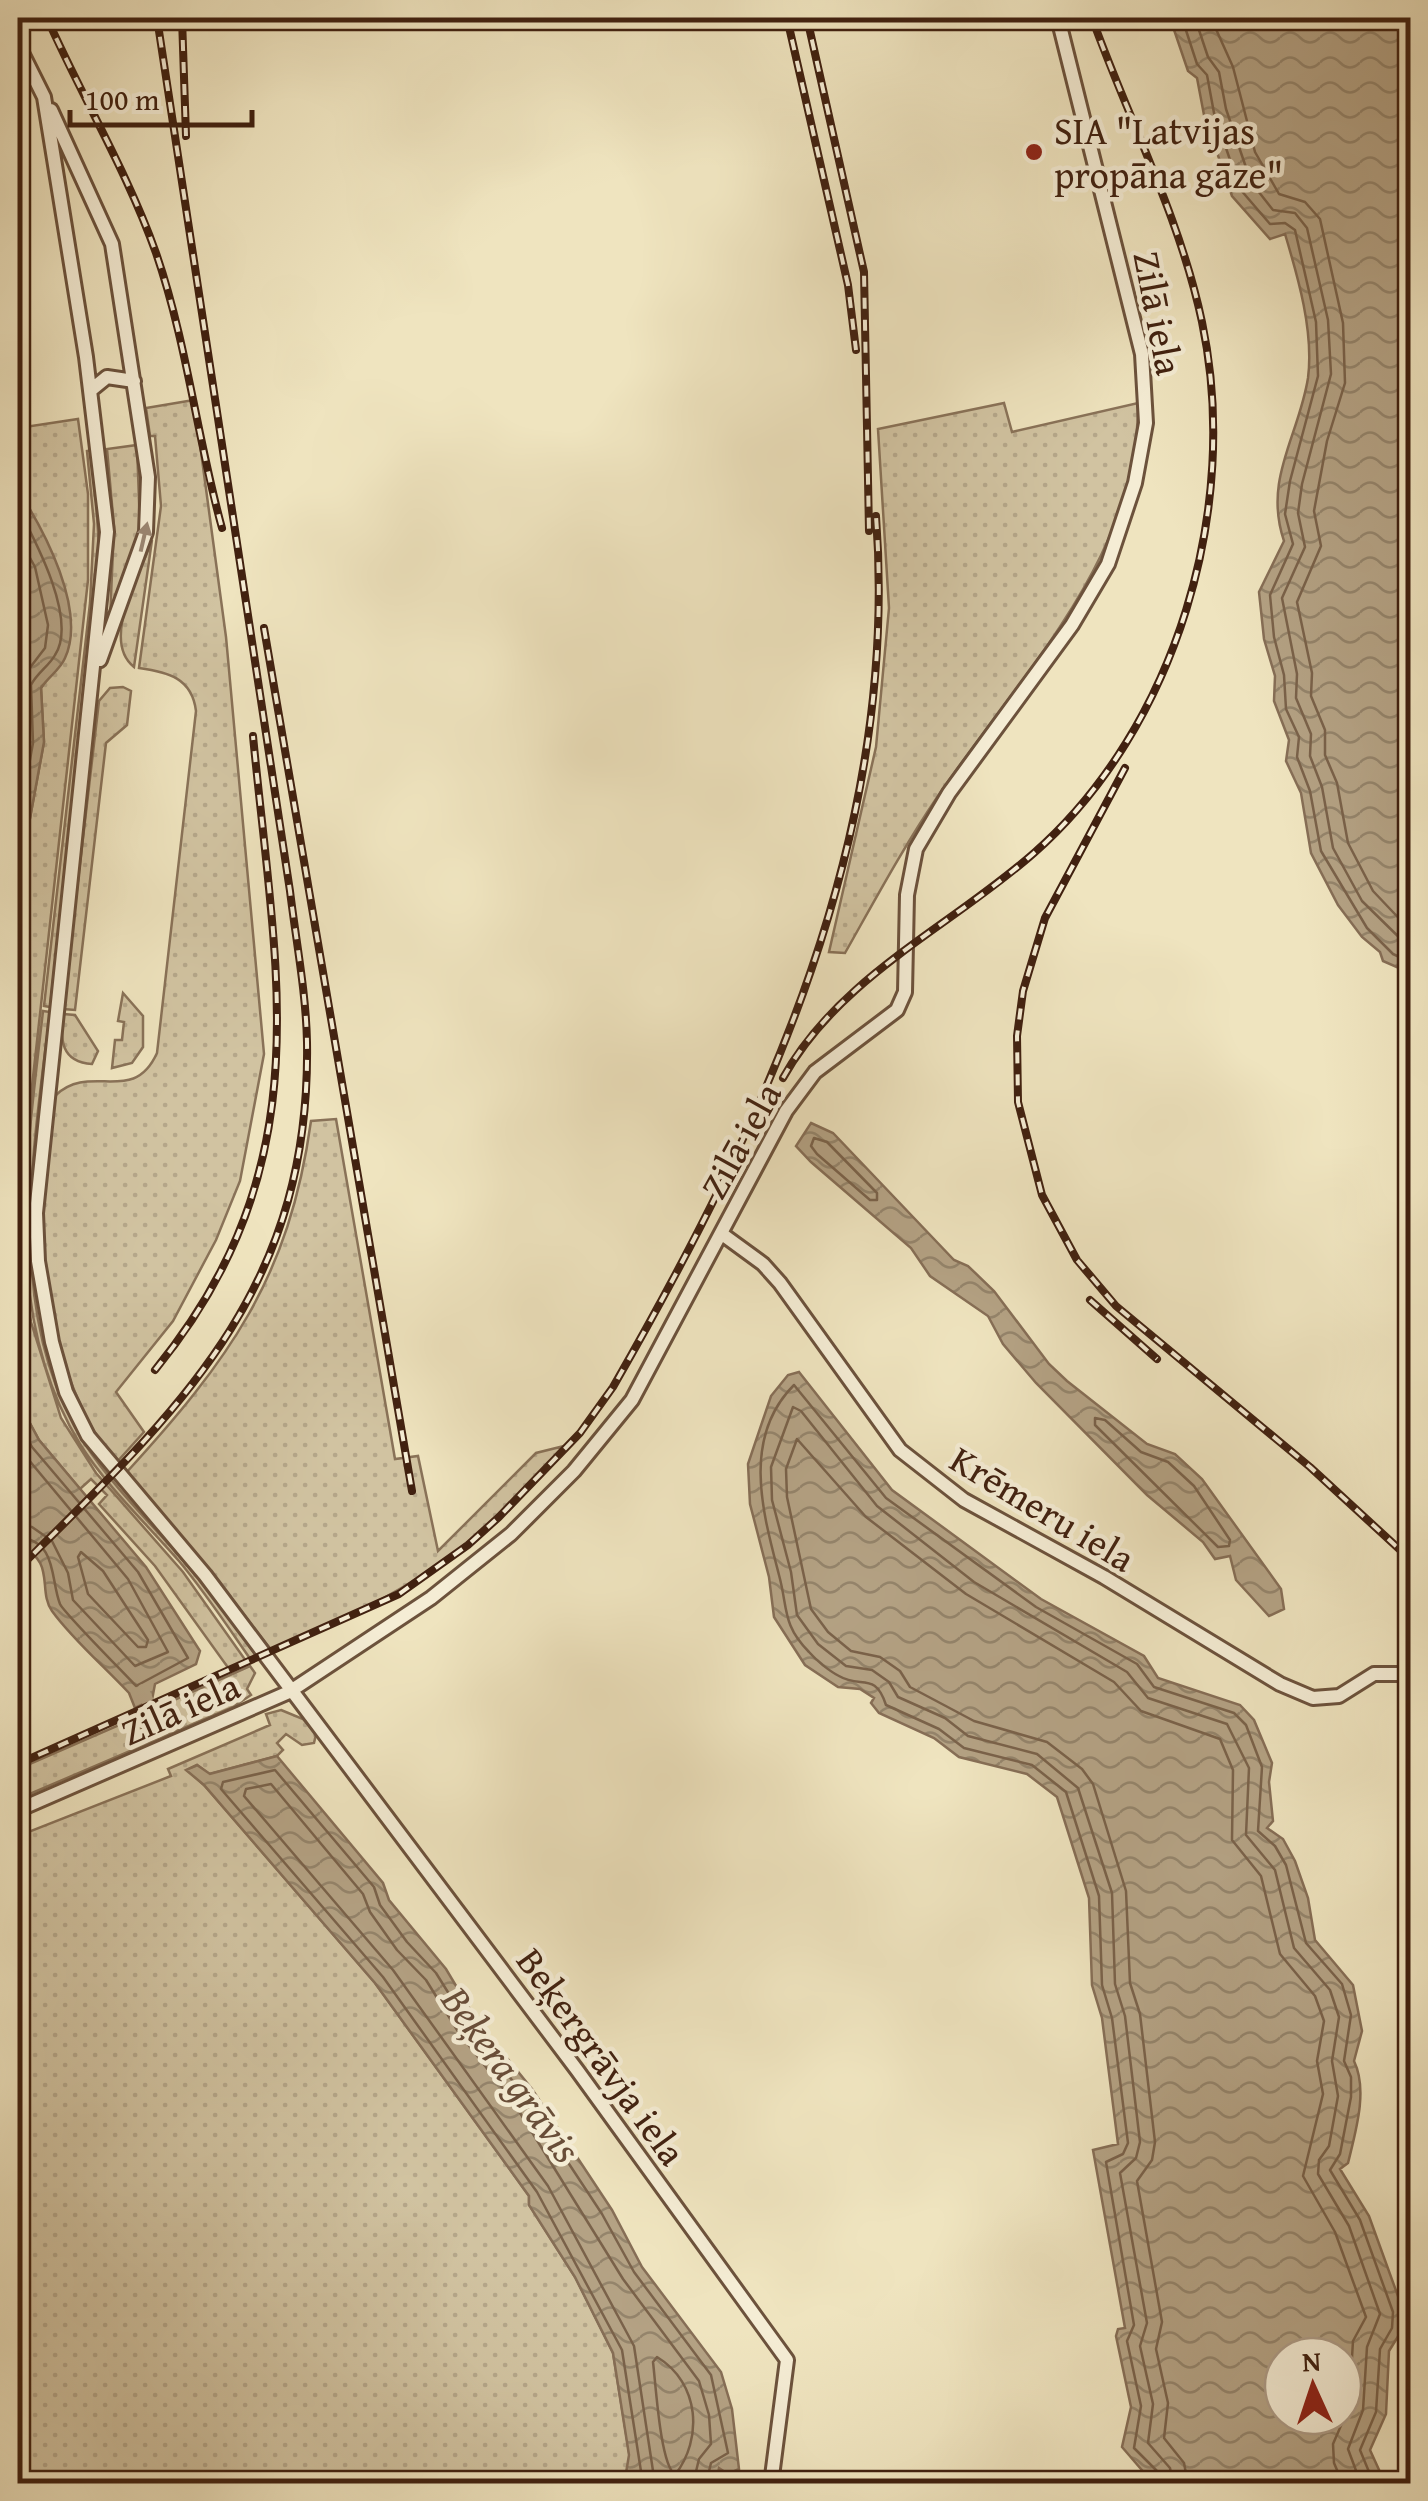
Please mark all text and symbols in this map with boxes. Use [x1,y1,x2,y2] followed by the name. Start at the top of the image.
[70,65,252,127] scale bar
[85,77,160,121] text: 100 m
[1054,102,1283,202] place label: SIA "Latvijas propāna gāze"
[1023,141,1045,163] marker: SIA "Latvijas propāna gāze"
[1120,246,1198,380] street label: Zilā iela
[137,521,152,552] one-way arrow
[685,1072,795,1208] street label: Zilā iela
[940,1431,1146,1585] street label: Krēmeru iela
[112,1657,248,1759] street label: Zilā iela
[504,1935,700,2177] street label: Beķergrāvja iela
[427,1973,597,2175] water label: Beķera grāvis
[1263,2336,1363,2436] north arrow
[1301,2340,1322,2381] text: N

